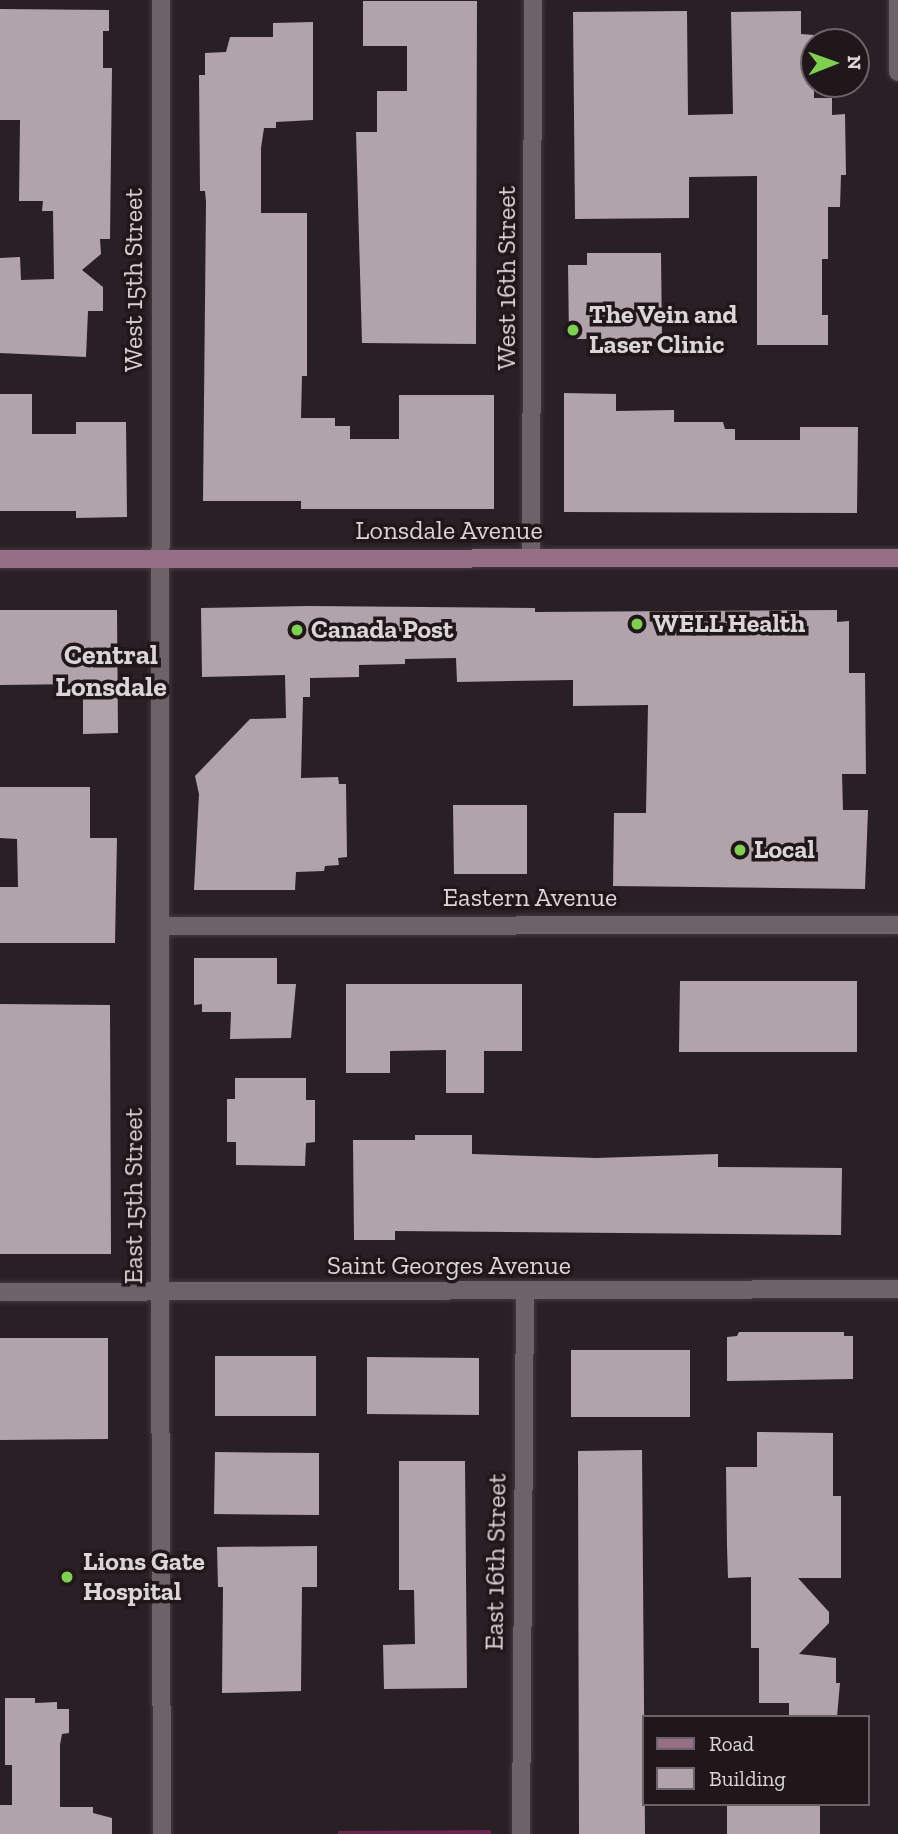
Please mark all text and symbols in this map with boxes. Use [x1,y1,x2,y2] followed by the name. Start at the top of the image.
[800,28,870,98] north arrow
[843,55,866,70] text: N
[491,186,523,370] street label: West 16th Street
[118,188,150,372] street label: West 15th Street
[589,299,738,360] place label: The Vein and Laser Clinic
[563,320,583,340] marker: The Vein and Laser Clinic
[355,515,543,547] street label: Lonsdale Avenue
[653,608,806,640] place label: WELL Health
[311,614,453,646] place label: Canada Post
[627,614,647,634] marker: WELL Health
[289,622,305,638] marker: Canada Post
[55,638,167,704] district label: Central Lonsdale
[754,834,815,866] place label: Local
[732,842,748,858] marker: Local
[442,882,618,914] street label: Eastern Avenue
[118,1108,150,1284] street label: East 15th Street
[327,1250,571,1282] street label: Saint Georges Avenue
[479,1473,513,1651] street label: East 16th Street
[83,1546,205,1608] place label: Lions Gate Hospital
[57,1567,77,1587] marker: Lions Gate Hospital
[642,1715,870,1806] legend
[709,1731,754,1756] text: Road
[709,1766,786,1791] text: Building

